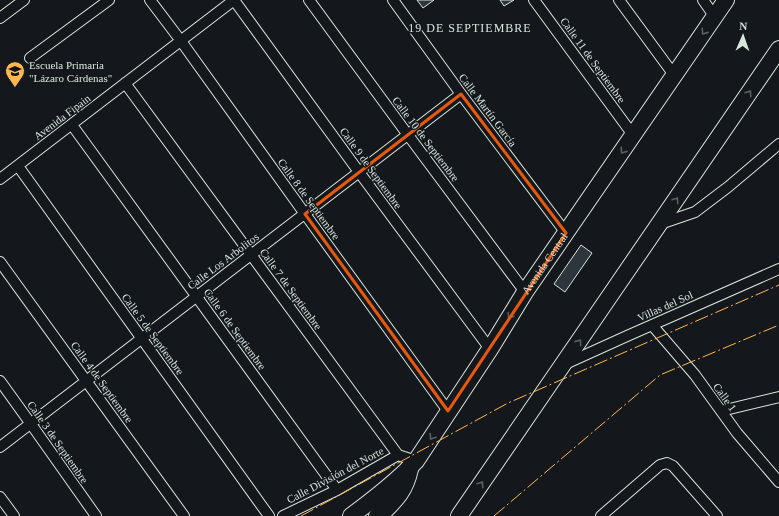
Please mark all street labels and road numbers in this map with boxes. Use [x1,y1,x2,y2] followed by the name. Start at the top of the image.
[558,15,628,105] street label: Calle 11 de Septiembre
[457,71,519,149] street label: Calle Martín García
[32,92,93,142] street label: Avenida Fipain
[390,94,462,184] street label: Calle 10 de Septiembre
[338,125,405,211] street label: Calle 9 de Septiembre
[276,156,343,242] street label: Calle 8 de Septiembre
[185,230,261,292] street label: Calle Los Arbolitos
[519,231,570,296] street label: Avenida Central
[258,246,325,332] street label: Calle 7 de Septiembre
[202,286,269,372] street label: Calle 6 de Septiembre
[636,288,694,324] street label: Villas del Sol
[120,291,187,377] street label: Calle 5 de Septiembre
[69,339,136,425] street label: Calle 4 de Septiembre
[711,381,739,413] street label: Calle 1
[25,399,91,485] street label: Calle 3 de Septiembre
[285,444,386,506] street label: Calle División del Norte

